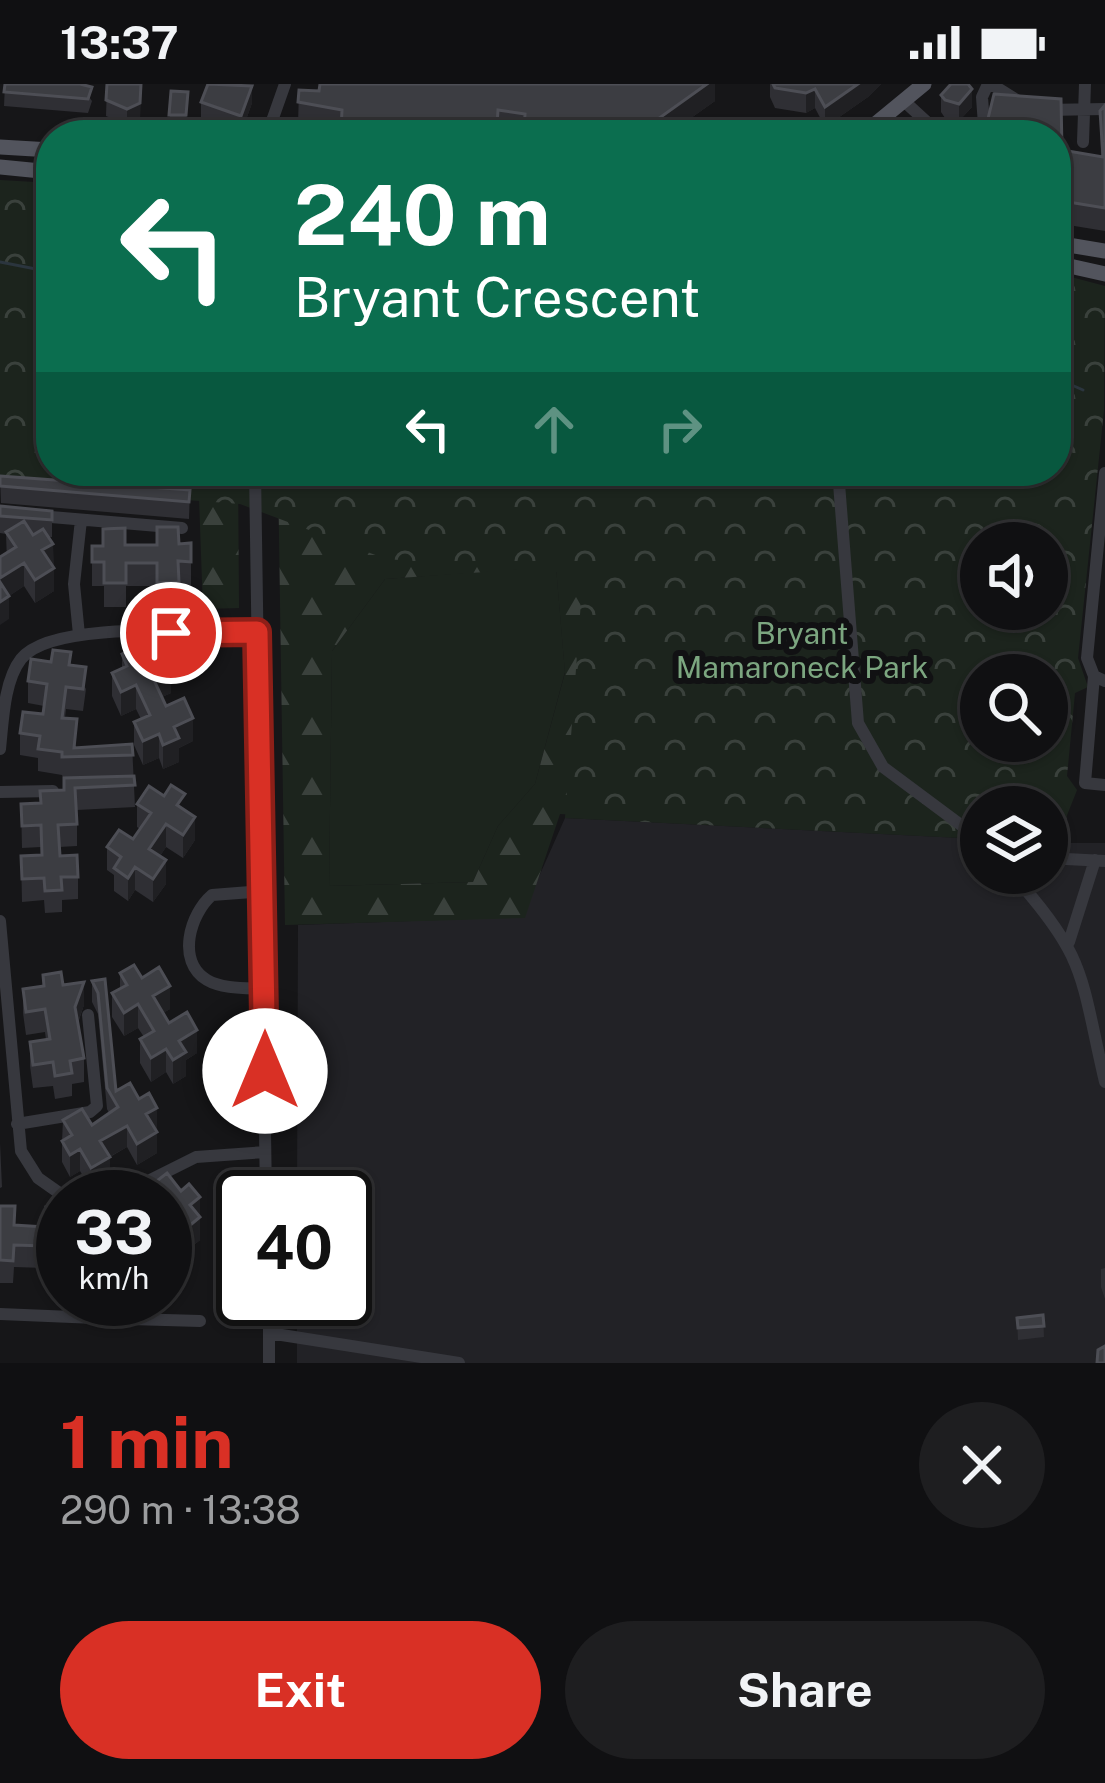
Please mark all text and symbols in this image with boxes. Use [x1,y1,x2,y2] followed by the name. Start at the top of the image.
[60,16,179,69] text: 13:37
[294,165,551,264] text: 240 m
[96,168,252,324] icon: left
[294,266,701,329] text: Bryant Crescent
[395,396,461,462] icon: left
[521,396,587,462] icon: ahead
[647,396,713,462] icon: right
[960,522,1068,894] map controls
[960,522,1068,630] button: sound
[120,582,222,684] pin
[138,600,204,666] icon: arrive
[676,615,928,685] park label: Bryant Mamaroneck Park
[960,654,1068,762] button: search
[960,786,1068,894] button: layers
[202,1008,328,1134] position arrow
[216,1170,372,1326] speed limit sign: 40
[74,1197,154,1268] text: 33
[79,1260,149,1296] text: km/h
[60,1400,234,1484] text: 1 min
[919,1402,1045,1528] button: close
[60,1487,301,1533] text: 290 m · 13:38
[60,1621,541,1759] button: Exit
[565,1621,1045,1759] button: Share

